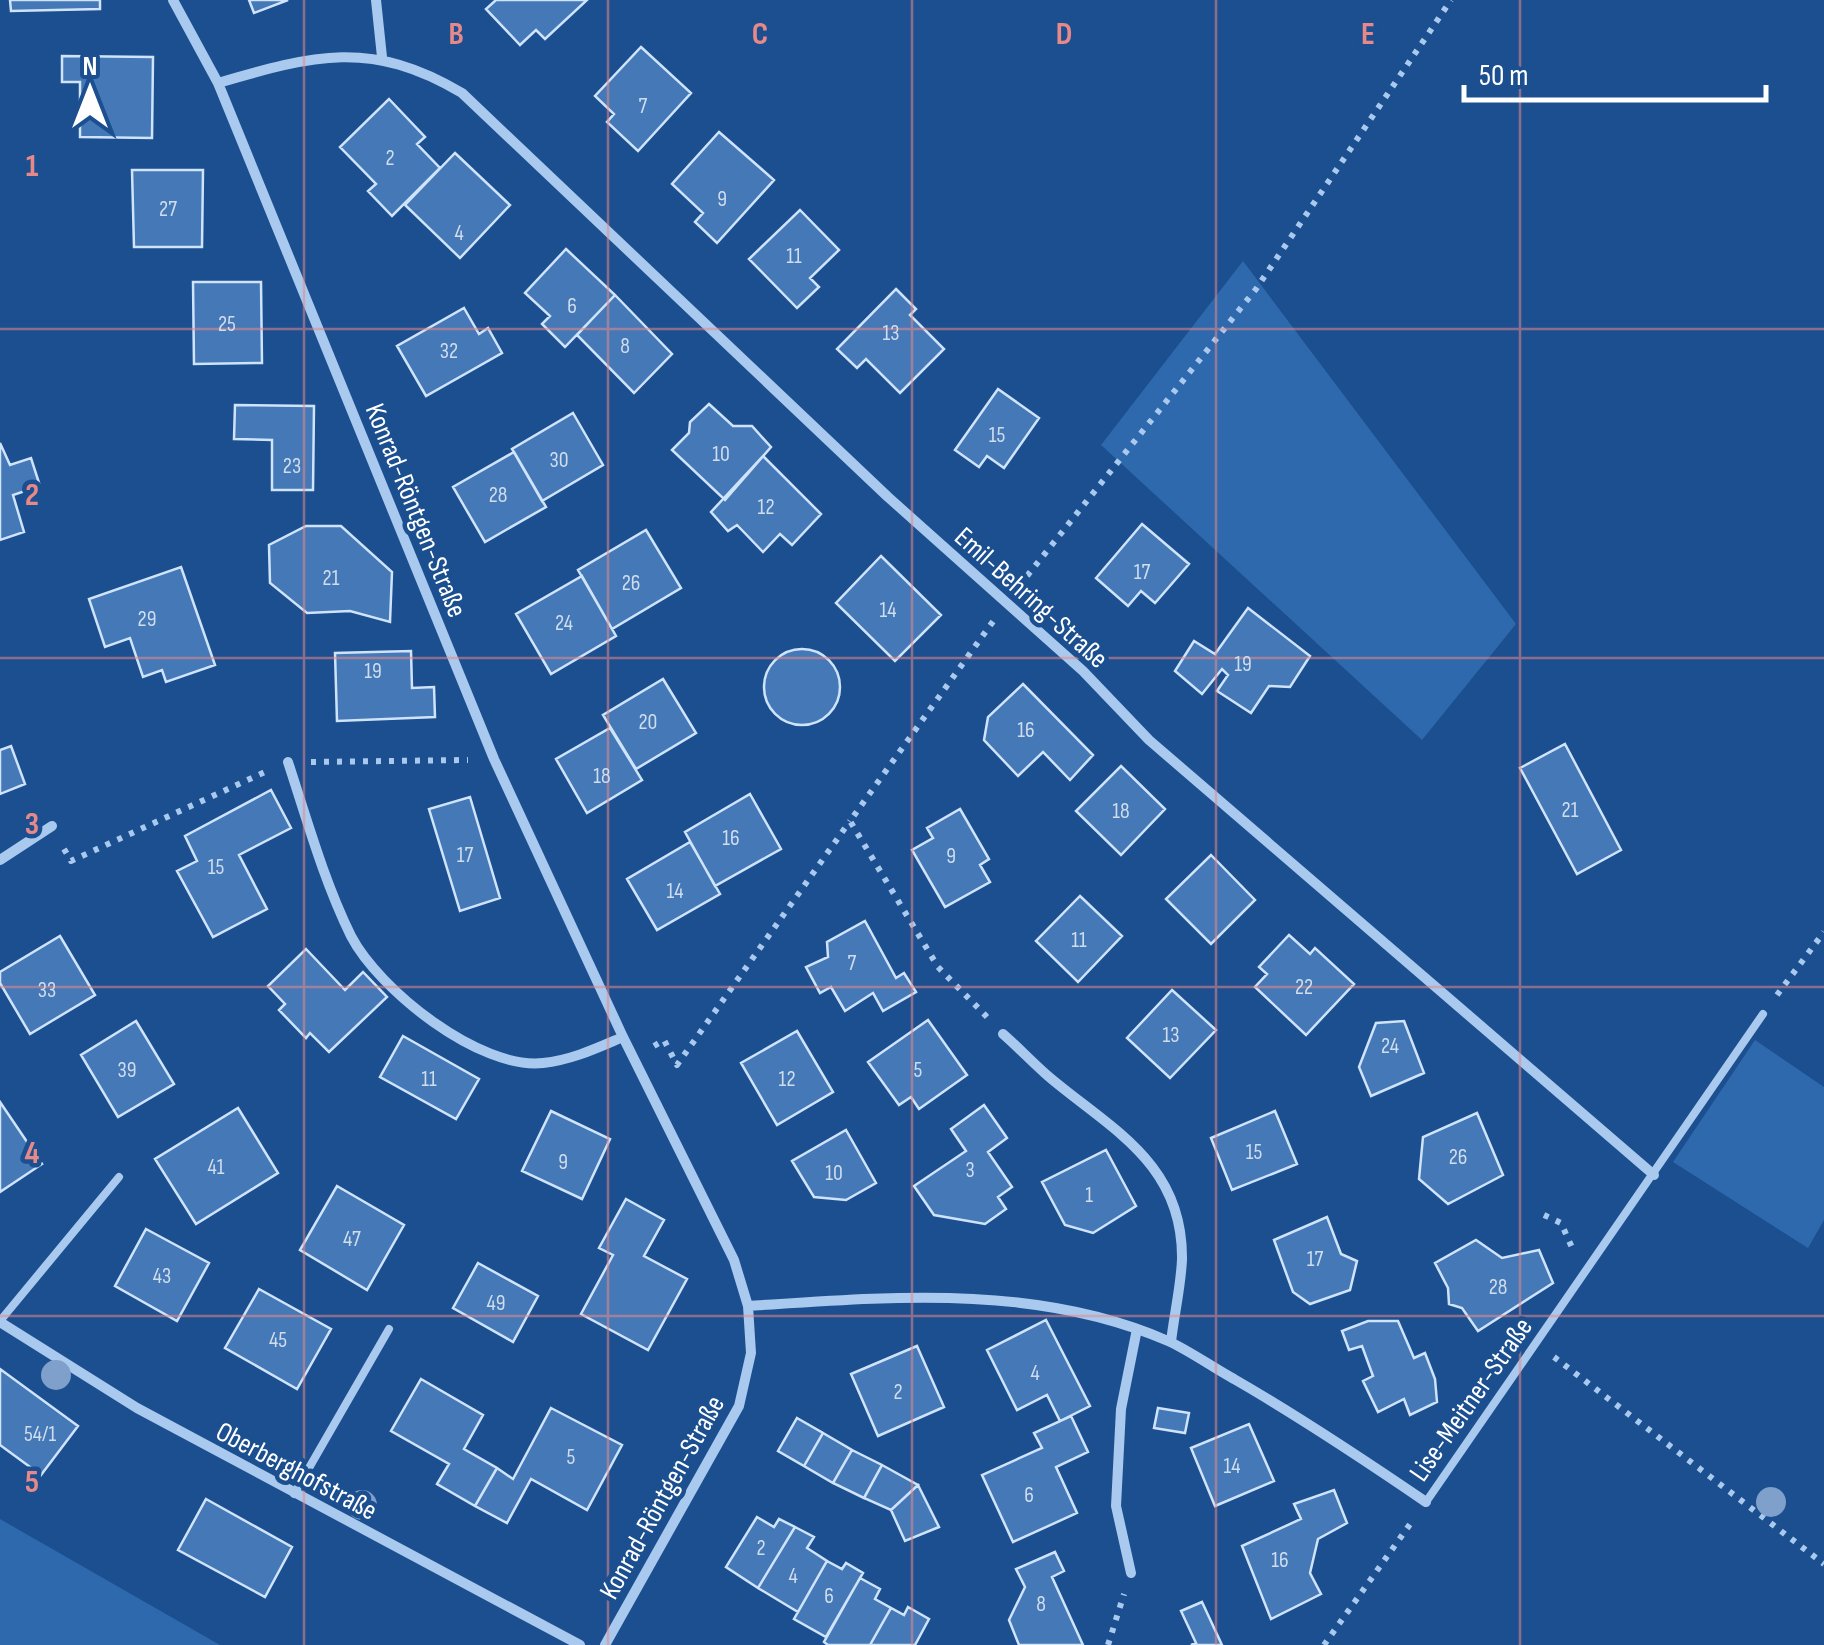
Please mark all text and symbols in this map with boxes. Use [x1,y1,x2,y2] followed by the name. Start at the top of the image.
[448,15,464,54] text: B
[752,15,768,54] text: C
[1056,15,1072,54] text: D
[1361,15,1375,54] text: E
[40,40,140,140] north arrow
[1464,40,1766,102] scale bar
[83,50,97,83] text: N
[1479,58,1528,94] text: 50 m
[639,93,648,120] house number: 7
[385,145,395,172] house number: 2
[26,147,39,186] text: 1
[717,186,727,213] house number: 9
[159,196,177,223] house number: 27
[454,220,464,247] house number: 4
[786,243,802,270] house number: 11
[567,293,577,320] house number: 6
[218,311,236,338] house number: 25
[883,320,899,347] house number: 13
[620,333,630,360] house number: 8
[440,338,458,365] house number: 32
[358,399,473,622] street label: Konrad-Röntgen-Straße
[989,422,1005,449] house number: 15
[712,441,730,468] house number: 10
[549,447,569,474] house number: 30
[283,453,301,480] house number: 23
[25,476,39,515] text: 2
[489,482,507,509] house number: 28
[757,494,775,521] house number: 12
[948,521,1114,676] street label: Emil-Behring-Straße
[1134,559,1150,586] house number: 17
[323,565,340,592] house number: 21
[622,570,640,597] house number: 26
[880,597,896,624] house number: 14
[138,606,156,633] house number: 29
[555,610,573,637] house number: 24
[1234,651,1252,678] house number: 19
[364,658,382,685] house number: 19
[639,709,657,736] house number: 20
[1017,717,1035,744] house number: 16
[593,763,611,790] house number: 18
[1562,797,1579,824] house number: 21
[1112,798,1130,825] house number: 18
[25,805,39,844] text: 3
[722,825,740,852] house number: 16
[457,842,473,869] house number: 17
[946,843,956,870] house number: 9
[208,854,224,881] house number: 15
[667,878,683,905] house number: 14
[1071,927,1087,954] house number: 11
[848,950,857,977] house number: 7
[1295,974,1313,1001] house number: 22
[38,977,56,1004] house number: 33
[1163,1022,1179,1049] house number: 13
[1381,1033,1399,1060] house number: 24
[118,1057,136,1084] house number: 39
[914,1057,923,1084] house number: 5
[421,1066,437,1093] house number: 11
[778,1066,796,1093] house number: 12
[25,1134,40,1173] text: 4
[1246,1139,1262,1166] house number: 15
[1449,1144,1467,1171] house number: 26
[558,1149,568,1176] house number: 9
[208,1154,225,1181] house number: 41
[965,1157,975,1184] house number: 3
[825,1160,843,1187] house number: 10
[1085,1182,1093,1209] house number: 1
[343,1226,361,1253] house number: 47
[1307,1246,1323,1273] house number: 17
[153,1263,171,1290] house number: 43
[1489,1274,1507,1301] house number: 28
[487,1290,506,1317] house number: 49
[1403,1312,1540,1488] street label: Lise-Meitner-Straße
[269,1327,287,1354] house number: 45
[1030,1360,1040,1387] house number: 4
[893,1379,903,1406] house number: 2
[593,1390,732,1605] street label: Konrad-Röntgen-Straße
[210,1415,382,1528] street label: Oberberghofstraße
[24,1421,56,1448] house number: 54/1
[567,1444,576,1471] house number: 5
[1224,1453,1240,1480] house number: 14
[25,1463,39,1502] text: 5
[1024,1482,1034,1509] house number: 6
[756,1535,766,1562] house number: 2
[1271,1547,1289,1574] house number: 16
[788,1563,798,1590] house number: 4
[824,1583,834,1610] house number: 6
[1036,1591,1046,1618] house number: 8

